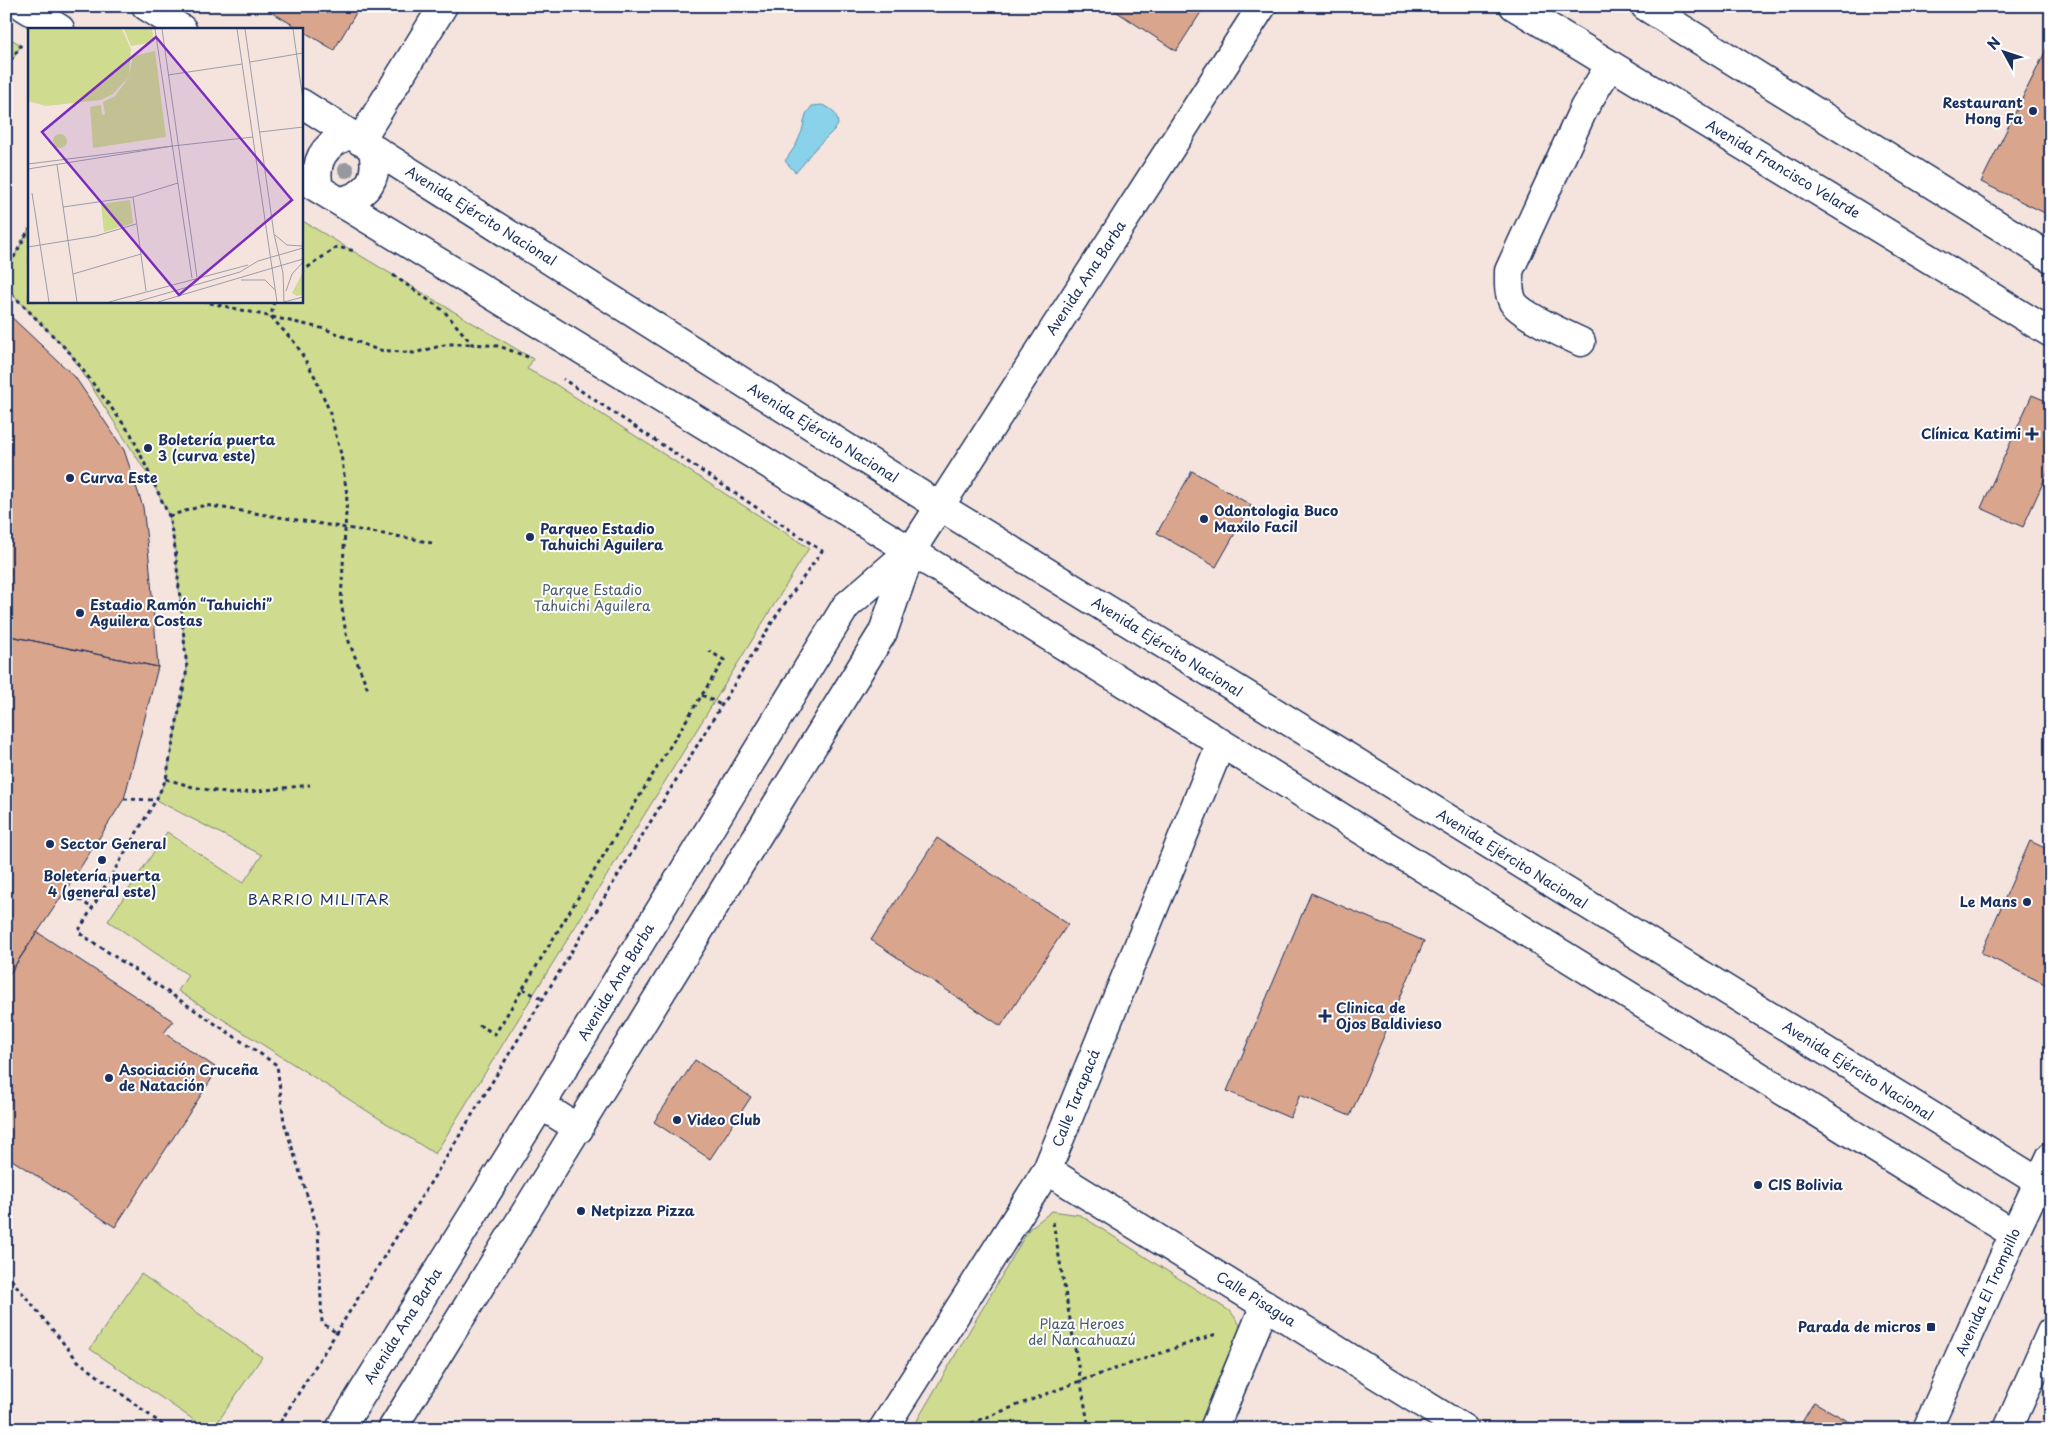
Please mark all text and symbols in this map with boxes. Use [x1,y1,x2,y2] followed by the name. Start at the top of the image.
[28,28,302,302] inset map
[1980,28,2030,78] north arrow
[1982,32,2005,54] text: N
[1943,92,2023,129] place label: Restaurant Hong Fa
[2027,105,2039,117] marker: Restaurant Hong Fa
[1702,114,1864,223] street label: Avenida Francisco Velarde
[402,161,561,271] street label: Avenida Ejército Nacional
[1040,216,1131,339] street label: Avenida Ana Barba
[744,378,903,488] street label: Avenida Ejército Nacional
[1921,423,2021,444] place label: Clínica Katimi
[2025,427,2039,441] marker: Clínica Katimi
[158,429,276,466] place label: Boletería puerta 3 (curva este)
[142,442,154,454] marker: Boletería puerta 3 (curva este)
[80,467,158,488] place label: Curva Este
[64,472,76,484] marker: Curva Este
[1214,500,1338,537] place label: Odontologia Buco Maxilo Facil
[1198,513,1210,525] marker: Odontologia Buco Maxilo Facil
[540,518,664,555] place label: Parqueo Estadio Tahuichi Aguilera
[524,531,536,543] marker: Parqueo Estadio Tahuichi Aguilera
[533,579,651,616] park label: Parque Estadio Tahuichi Aguilera
[1088,592,1247,702] street label: Avenida Ejército Nacional
[89,594,272,631] place label: Estadio Ramón “Tahuichi” Aguilera Costas
[74,607,86,619] marker: Estadio Ramón “Tahuichi” Aguilera Costas
[1433,804,1592,914] street label: Avenida Ejército Nacional
[60,833,166,854] place label: Sector General
[44,838,56,850] marker: Sector General
[96,854,108,866] marker: Boletería puerta 4 (general este)
[43,865,161,902] place label: Boletería puerta 4 (general este)
[248,887,390,910] district label: BARRIO MILITAR
[1960,891,2017,912] place label: Le Mans
[2021,896,2033,908] marker: Le Mans
[572,919,659,1044] street label: Avenida Ana Barba
[1336,997,1442,1034] place label: Clinica de Ojos Baldivieso
[1318,1009,1332,1023] marker: Clinica de Ojos Baldivieso
[1779,1016,1938,1126] street label: Avenida Ejército Nacional
[1046,1046,1105,1150] street label: Calle Tarapacá
[119,1059,259,1096] place label: Asociación Cruceña de Natación
[103,1072,115,1084] marker: Asociación Cruceña de Natación
[687,1109,761,1130] place label: Video Club
[671,1114,683,1126] marker: Video Club
[1768,1174,1843,1195] place label: CIS Bolivia
[1752,1179,1764,1191] marker: CIS Bolivia
[591,1200,695,1221] place label: Netpizza Pizza
[575,1205,587,1217] marker: Netpizza Pizza
[1950,1224,2025,1359] street label: Avenida El Trompillo
[358,1264,447,1388] street label: Avenida Ana Barba
[1212,1266,1300,1332] street label: Calle Pisagua
[1028,1313,1136,1350] park label: Plaza Heroes del Ñancahuazú
[1798,1316,1921,1337] place label: Parada de micros
[1925,1321,1937,1333] marker: Parada de micros

